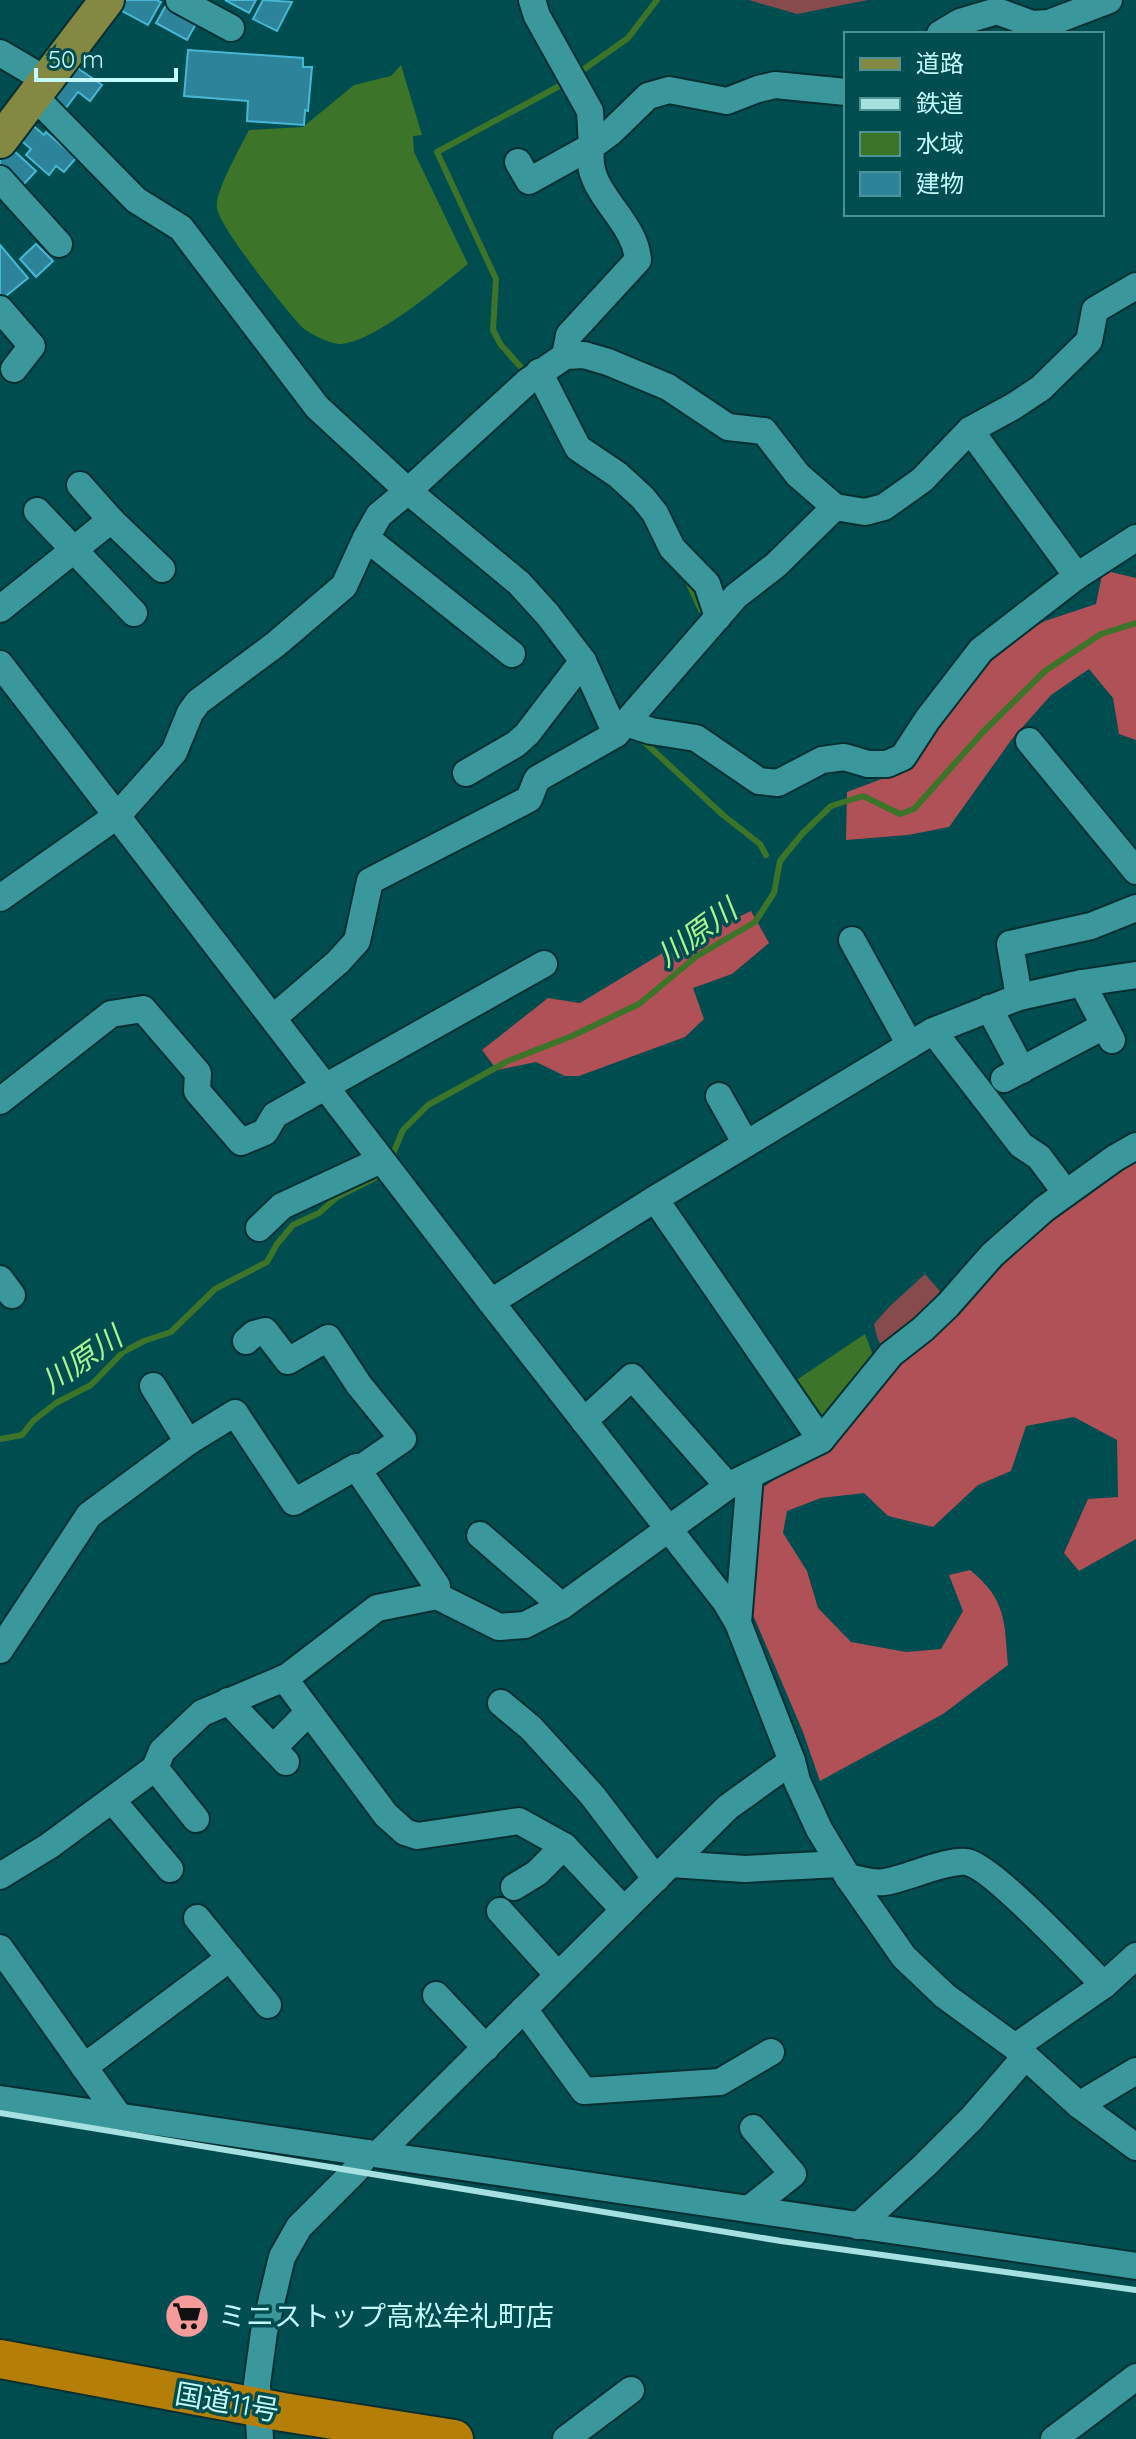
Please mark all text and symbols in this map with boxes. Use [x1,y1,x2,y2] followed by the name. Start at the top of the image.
[36,32,176,82] scale bar
[844,32,1104,216] legend
[48,44,104,74] text: 50 m
[916,48,964,78] text: 道路
[916,88,964,118] text: 鉄道
[916,128,964,158] text: 水域
[916,168,964,198] text: 建物
[649,889,746,974] water label: 川原川
[34,1316,132,1401] water label: 川原川
[163,2292,211,2340] supermarket icon: ミニストップ高松牟礼町店
[218,2298,554,2333] place label: ミニストップ高松牟礼町店
[172,2375,282,2428] street label: 国道11号

